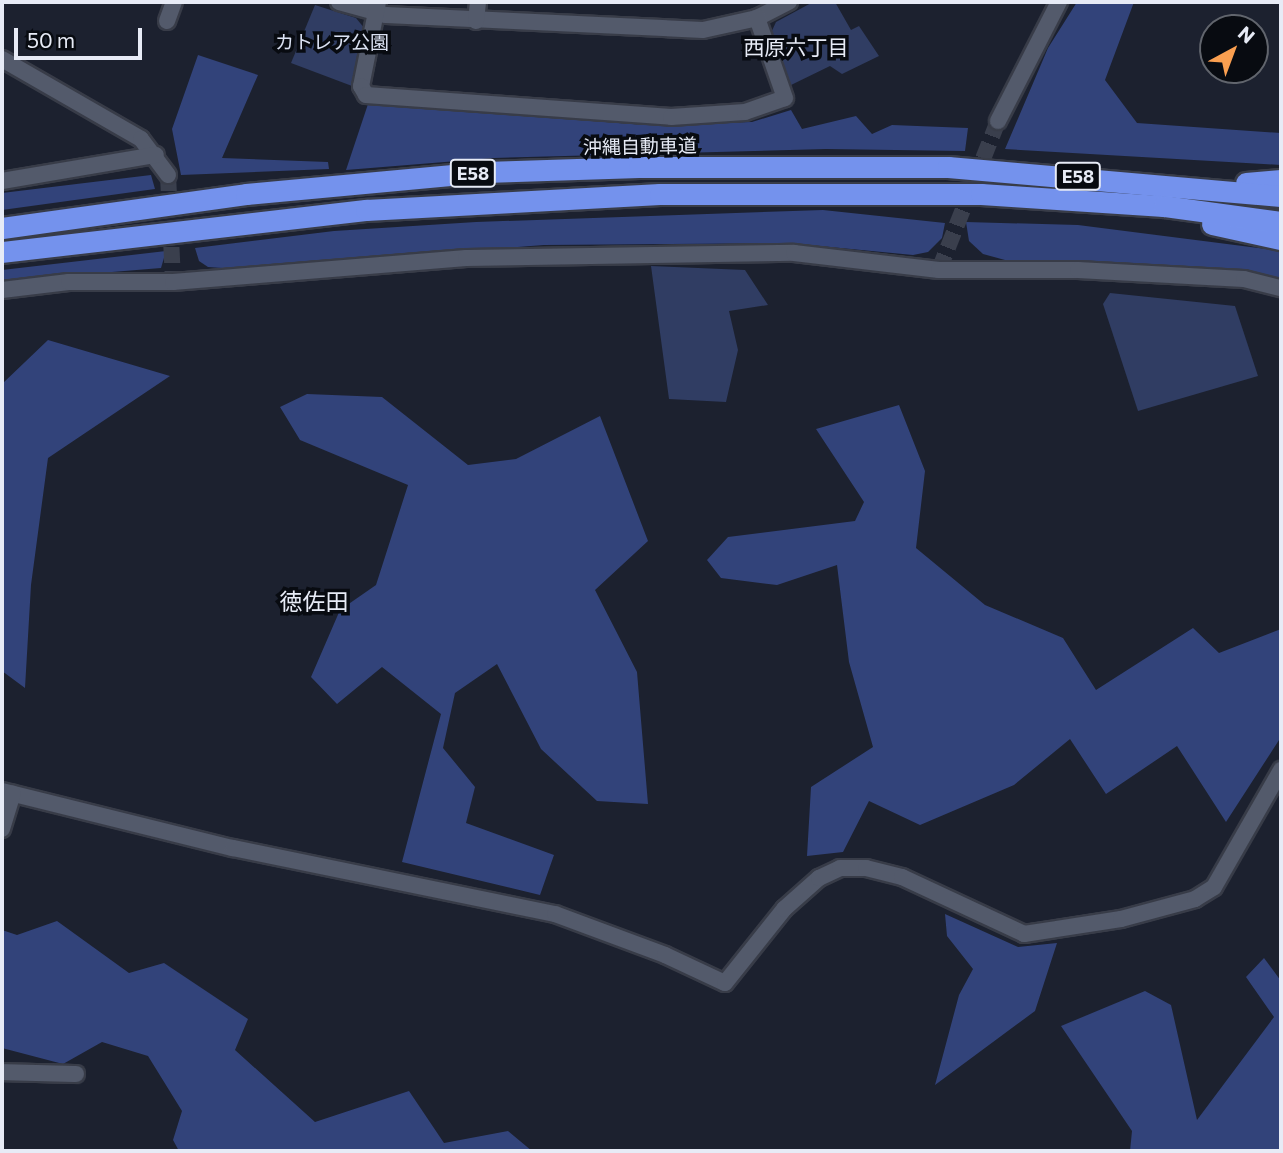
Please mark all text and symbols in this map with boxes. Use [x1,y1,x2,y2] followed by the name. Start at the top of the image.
[18,14,145,58] scale bar
[1199,14,1269,84] north arrow
[1234,21,1260,48] text: N
[27,27,75,52] text: 50 m
[275,31,389,53] park label: カトレア公園
[744,34,848,60] district label: 西原六丁目
[583,134,697,158] street label: 沖縄自動車道
[448,158,498,188] road number: E58
[1054,162,1102,190] road number: E58
[280,587,348,615] district label: 徳佐田

